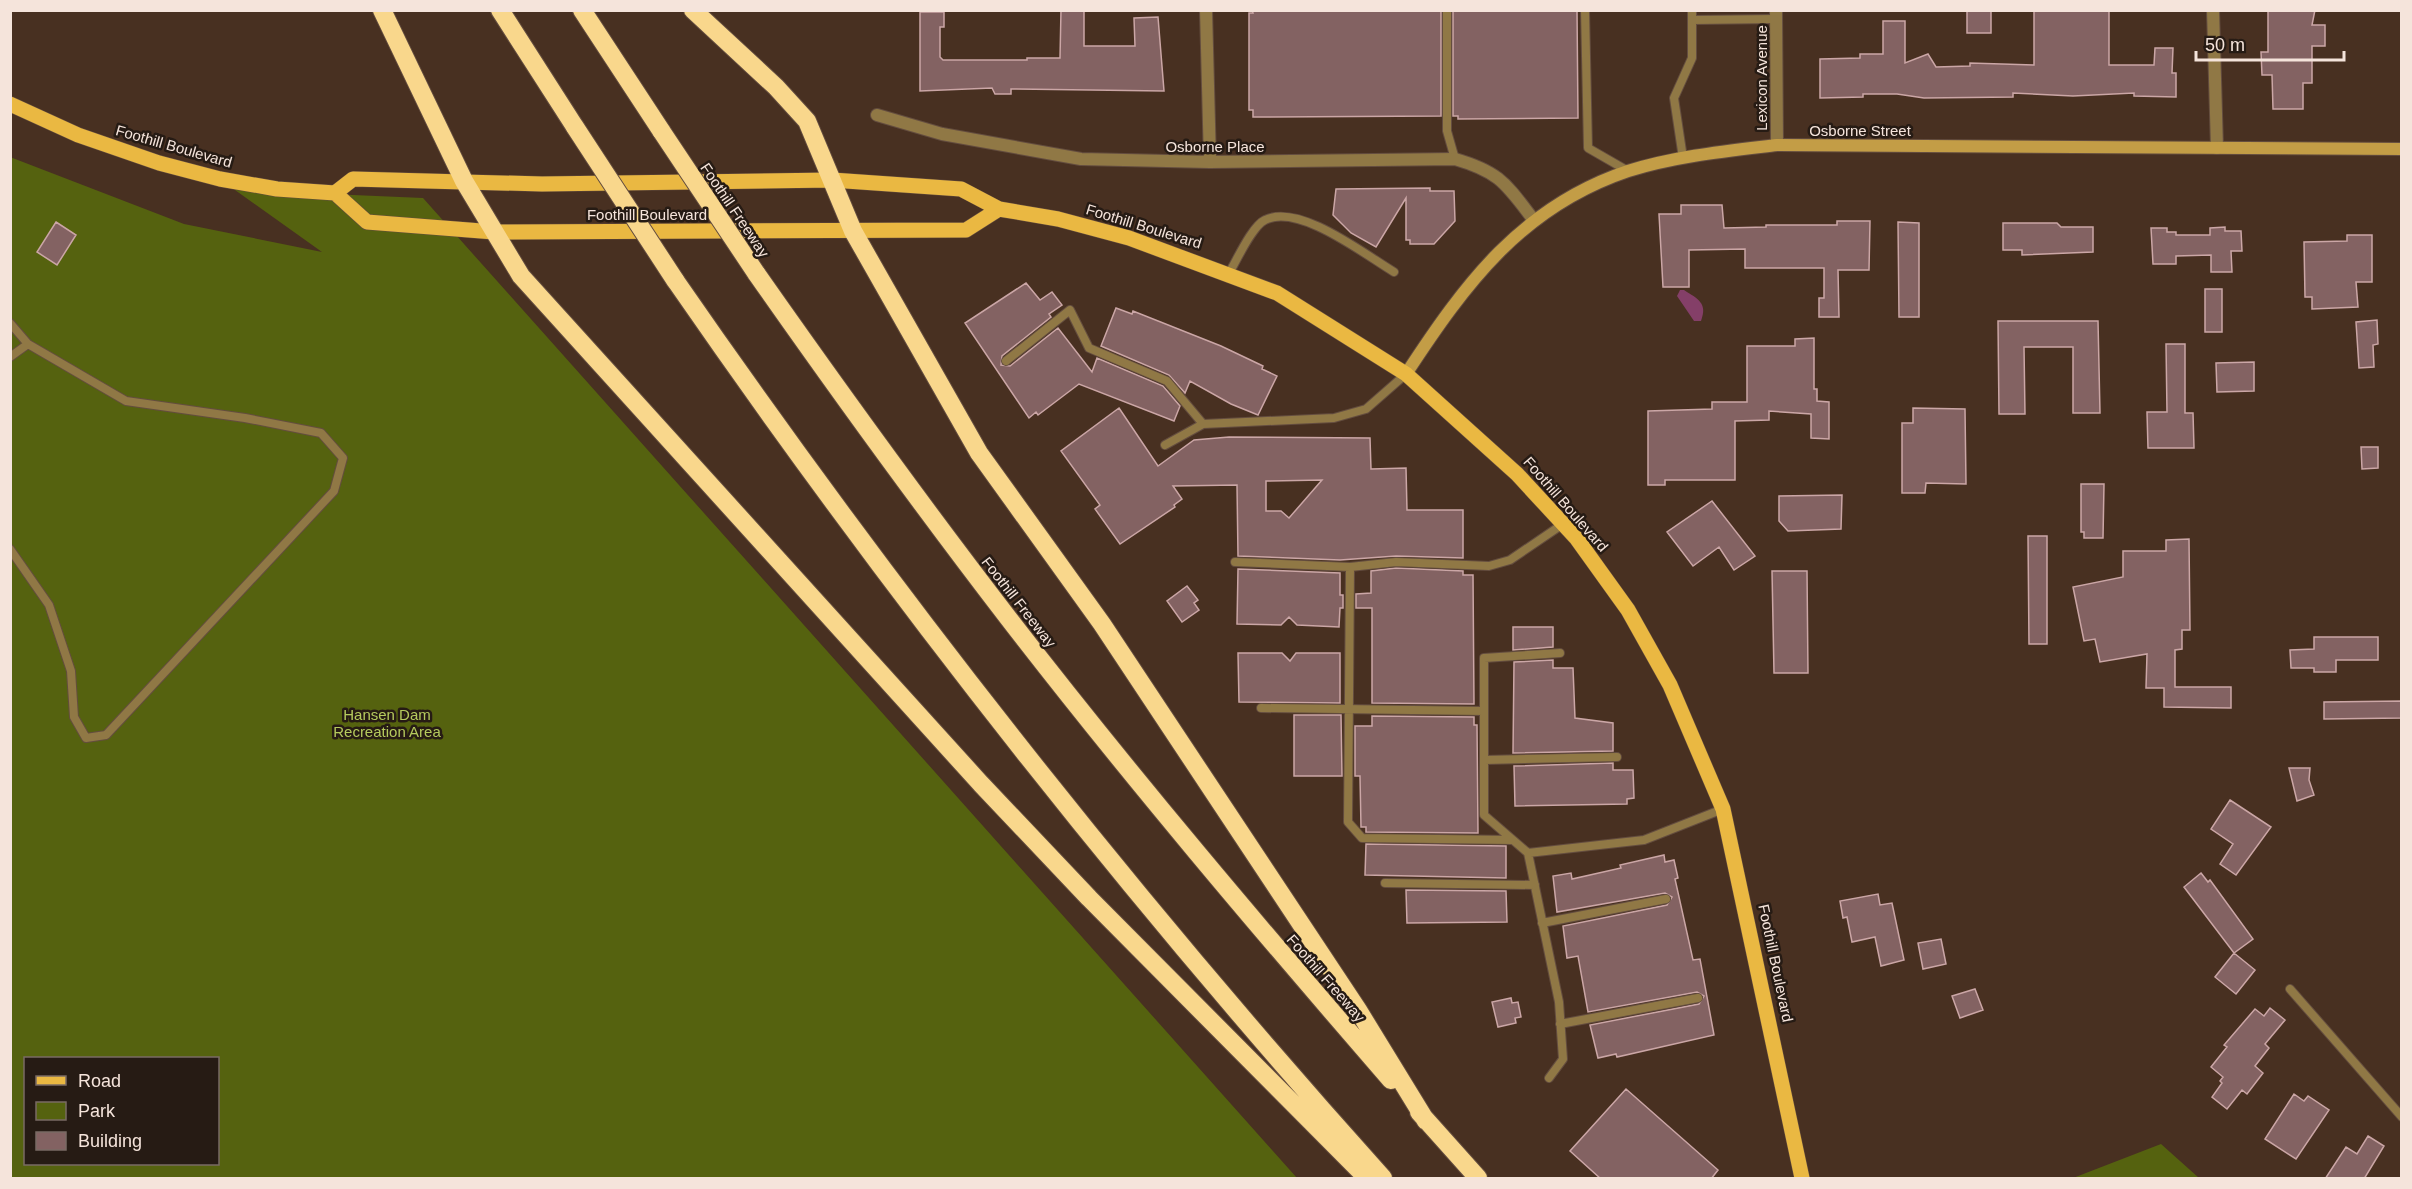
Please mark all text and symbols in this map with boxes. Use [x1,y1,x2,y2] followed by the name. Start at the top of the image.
[2196,24,2344,62] scale bar
[1753,25,1770,131] street label: Lexicon Avenue
[2205,35,2245,55] text: 50 m
[114,121,234,171] street label: Foothill Boulevard
[1809,122,1912,139] street label: Osborne Street
[1165,138,1265,155] street label: Osborne Place
[697,160,773,261] street label: Foothill Freeway
[1084,200,1204,252] street label: Foothill Boulevard
[587,206,707,223] street label: Foothill Boulevard
[1520,453,1612,555] street label: Foothill Boulevard
[978,553,1060,651] street label: Foothill Freeway
[333,706,441,740] park label: Hansen Dam Recreation Area
[1755,903,1797,1023] street label: Foothill Boulevard
[1283,931,1369,1025] street label: Foothill Freeway
[24,1057,219,1165] legend
[78,1071,121,1091] text: Road
[78,1101,116,1121] text: Park
[78,1131,142,1151] text: Building

